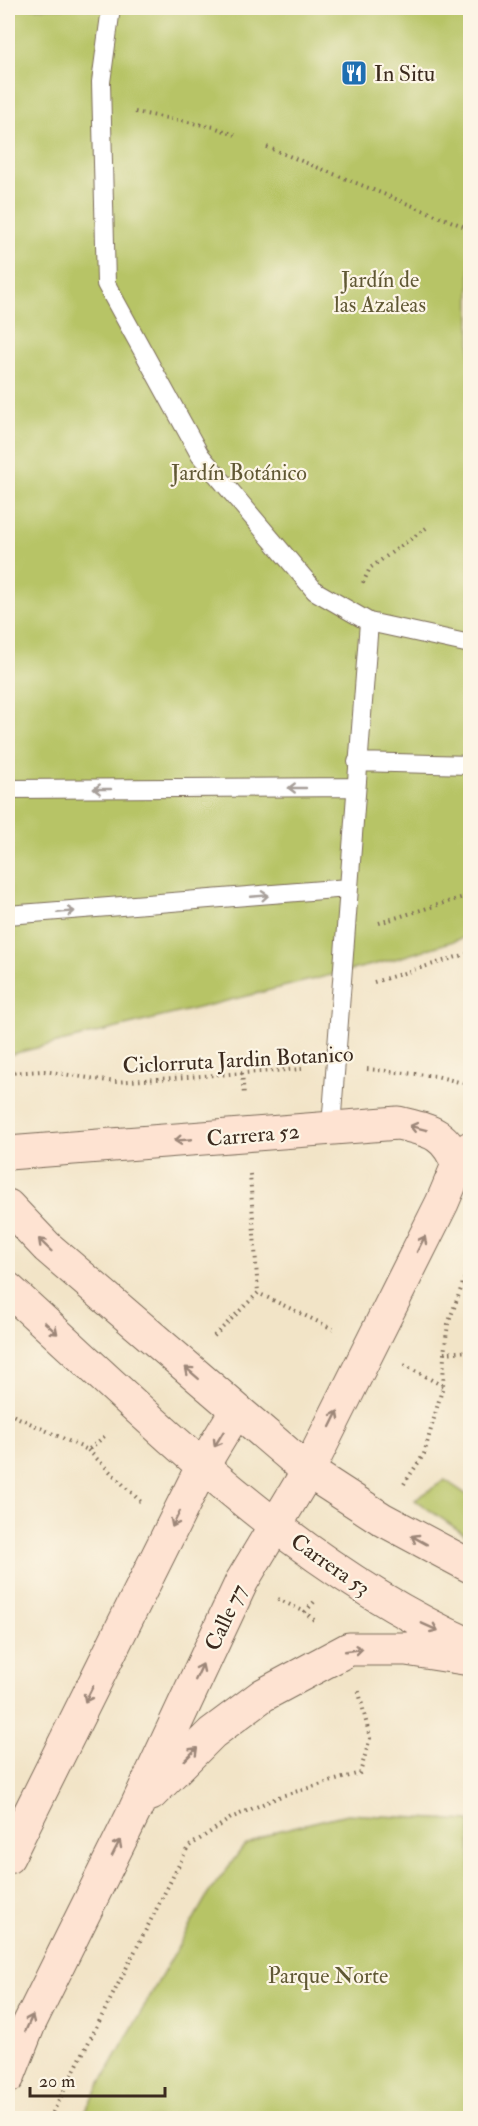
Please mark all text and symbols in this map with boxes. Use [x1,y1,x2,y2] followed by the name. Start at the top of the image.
[339,58,369,88] restaurant icon: In Situ
[374,60,435,88] place label: In Situ
[334,266,426,319] park label: Jardín de las Azaleas
[170,459,307,487] park label: Jardín Botánico
[288,782,308,794] one-way arrow
[93,783,113,794] one-way arrow
[249,890,269,901] one-way arrow
[55,907,75,918] one-way arrow
[122,1040,354,1080] street label: Ciclorruta Jardin Botanico
[205,1117,301,1153] street label: Carrera 52
[409,1122,429,1133] one-way arrow
[173,1135,193,1146] one-way arrow
[415,1236,427,1254] one-way arrow
[38,1237,53,1252] one-way arrow
[43,1321,58,1335] one-way arrow
[185,1366,200,1380] one-way arrow
[328,1410,340,1428] one-way arrow
[213,1430,225,1447] one-way arrow
[170,1510,182,1528] one-way arrow
[285,1527,376,1602] street label: Carrera 53
[410,1533,427,1545] one-way arrow
[198,1580,253,1655] street label: Calle 77
[420,1622,438,1633] one-way arrow
[344,1645,363,1656] one-way arrow
[194,1664,206,1682] one-way arrow
[83,1684,95,1702] one-way arrow
[184,1746,199,1761] one-way arrow
[111,1840,122,1858] one-way arrow
[268,1962,388,1990] park label: Parque Norte
[25,2014,36,2032] one-way arrow
[30,2060,165,2098] scale bar
[39,2070,75,2093] text: 20 m

